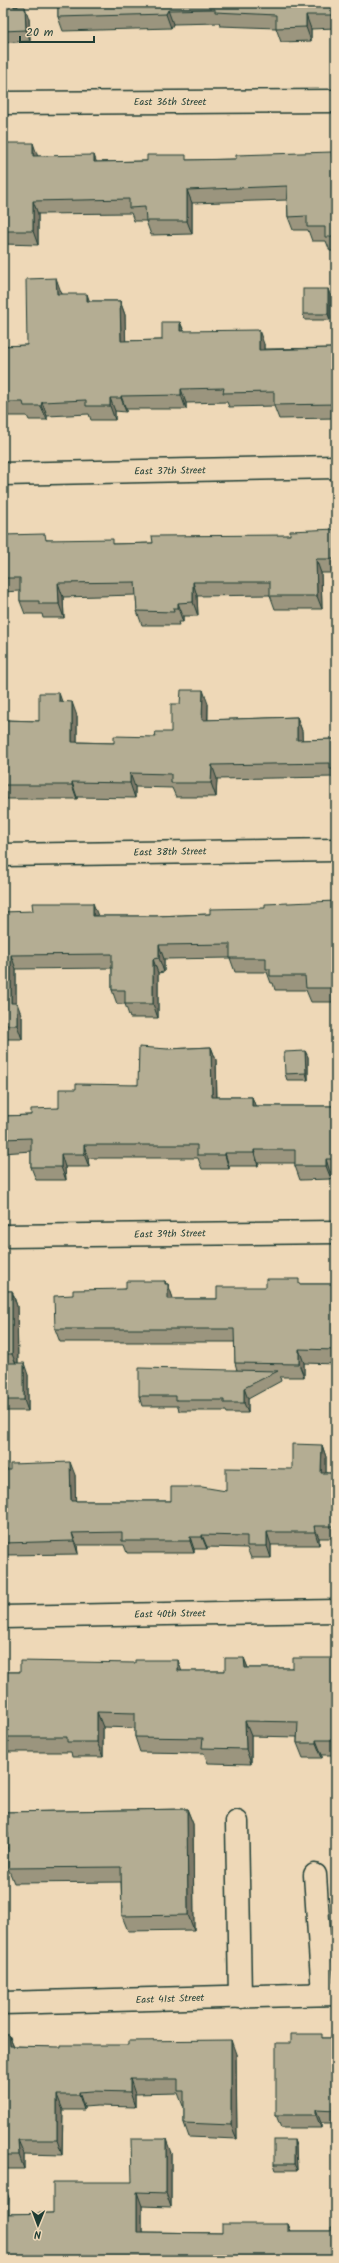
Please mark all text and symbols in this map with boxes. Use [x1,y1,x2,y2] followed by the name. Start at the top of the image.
[20,18,94,44] scale bar
[26,23,54,42] text: 20 m
[134,94,206,110] street label: East 36th Street
[134,462,206,480] street label: East 37th Street
[133,843,207,861] street label: East 38th Street
[134,1225,206,1243] street label: East 39th Street
[134,1605,206,1623] street label: East 40th Street
[135,1990,205,2008] street label: East 41st Street
[18,2205,58,2245] north arrow
[34,2225,41,2243] text: N

